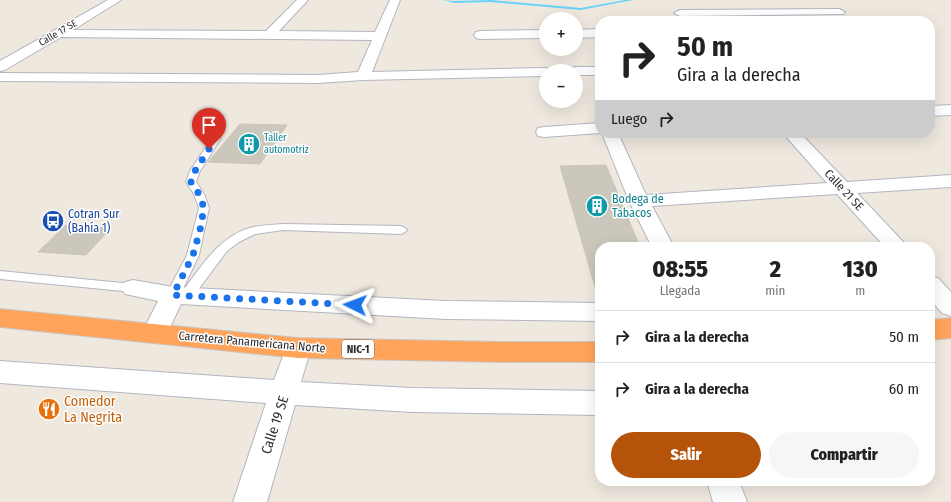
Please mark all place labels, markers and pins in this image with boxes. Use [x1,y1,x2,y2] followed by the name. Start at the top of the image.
[192,108,226,149] pin
[236,131,262,157] building icon: Taller automotriz
[264,132,309,156] place label: Taller automotriz
[612,192,664,220] place label: Bodega de Tabacos
[584,193,610,219] building icon: Bodega de Tabacos
[68,207,120,235] place label: Cotran Sur (Bahía 1)
[40,208,66,234] bus stop icon: Cotran Sur (Bahía 1)
[64,393,122,426] place label: Comedor La Negrita
[36,396,62,422] restaurant icon: Comedor La Negrita

